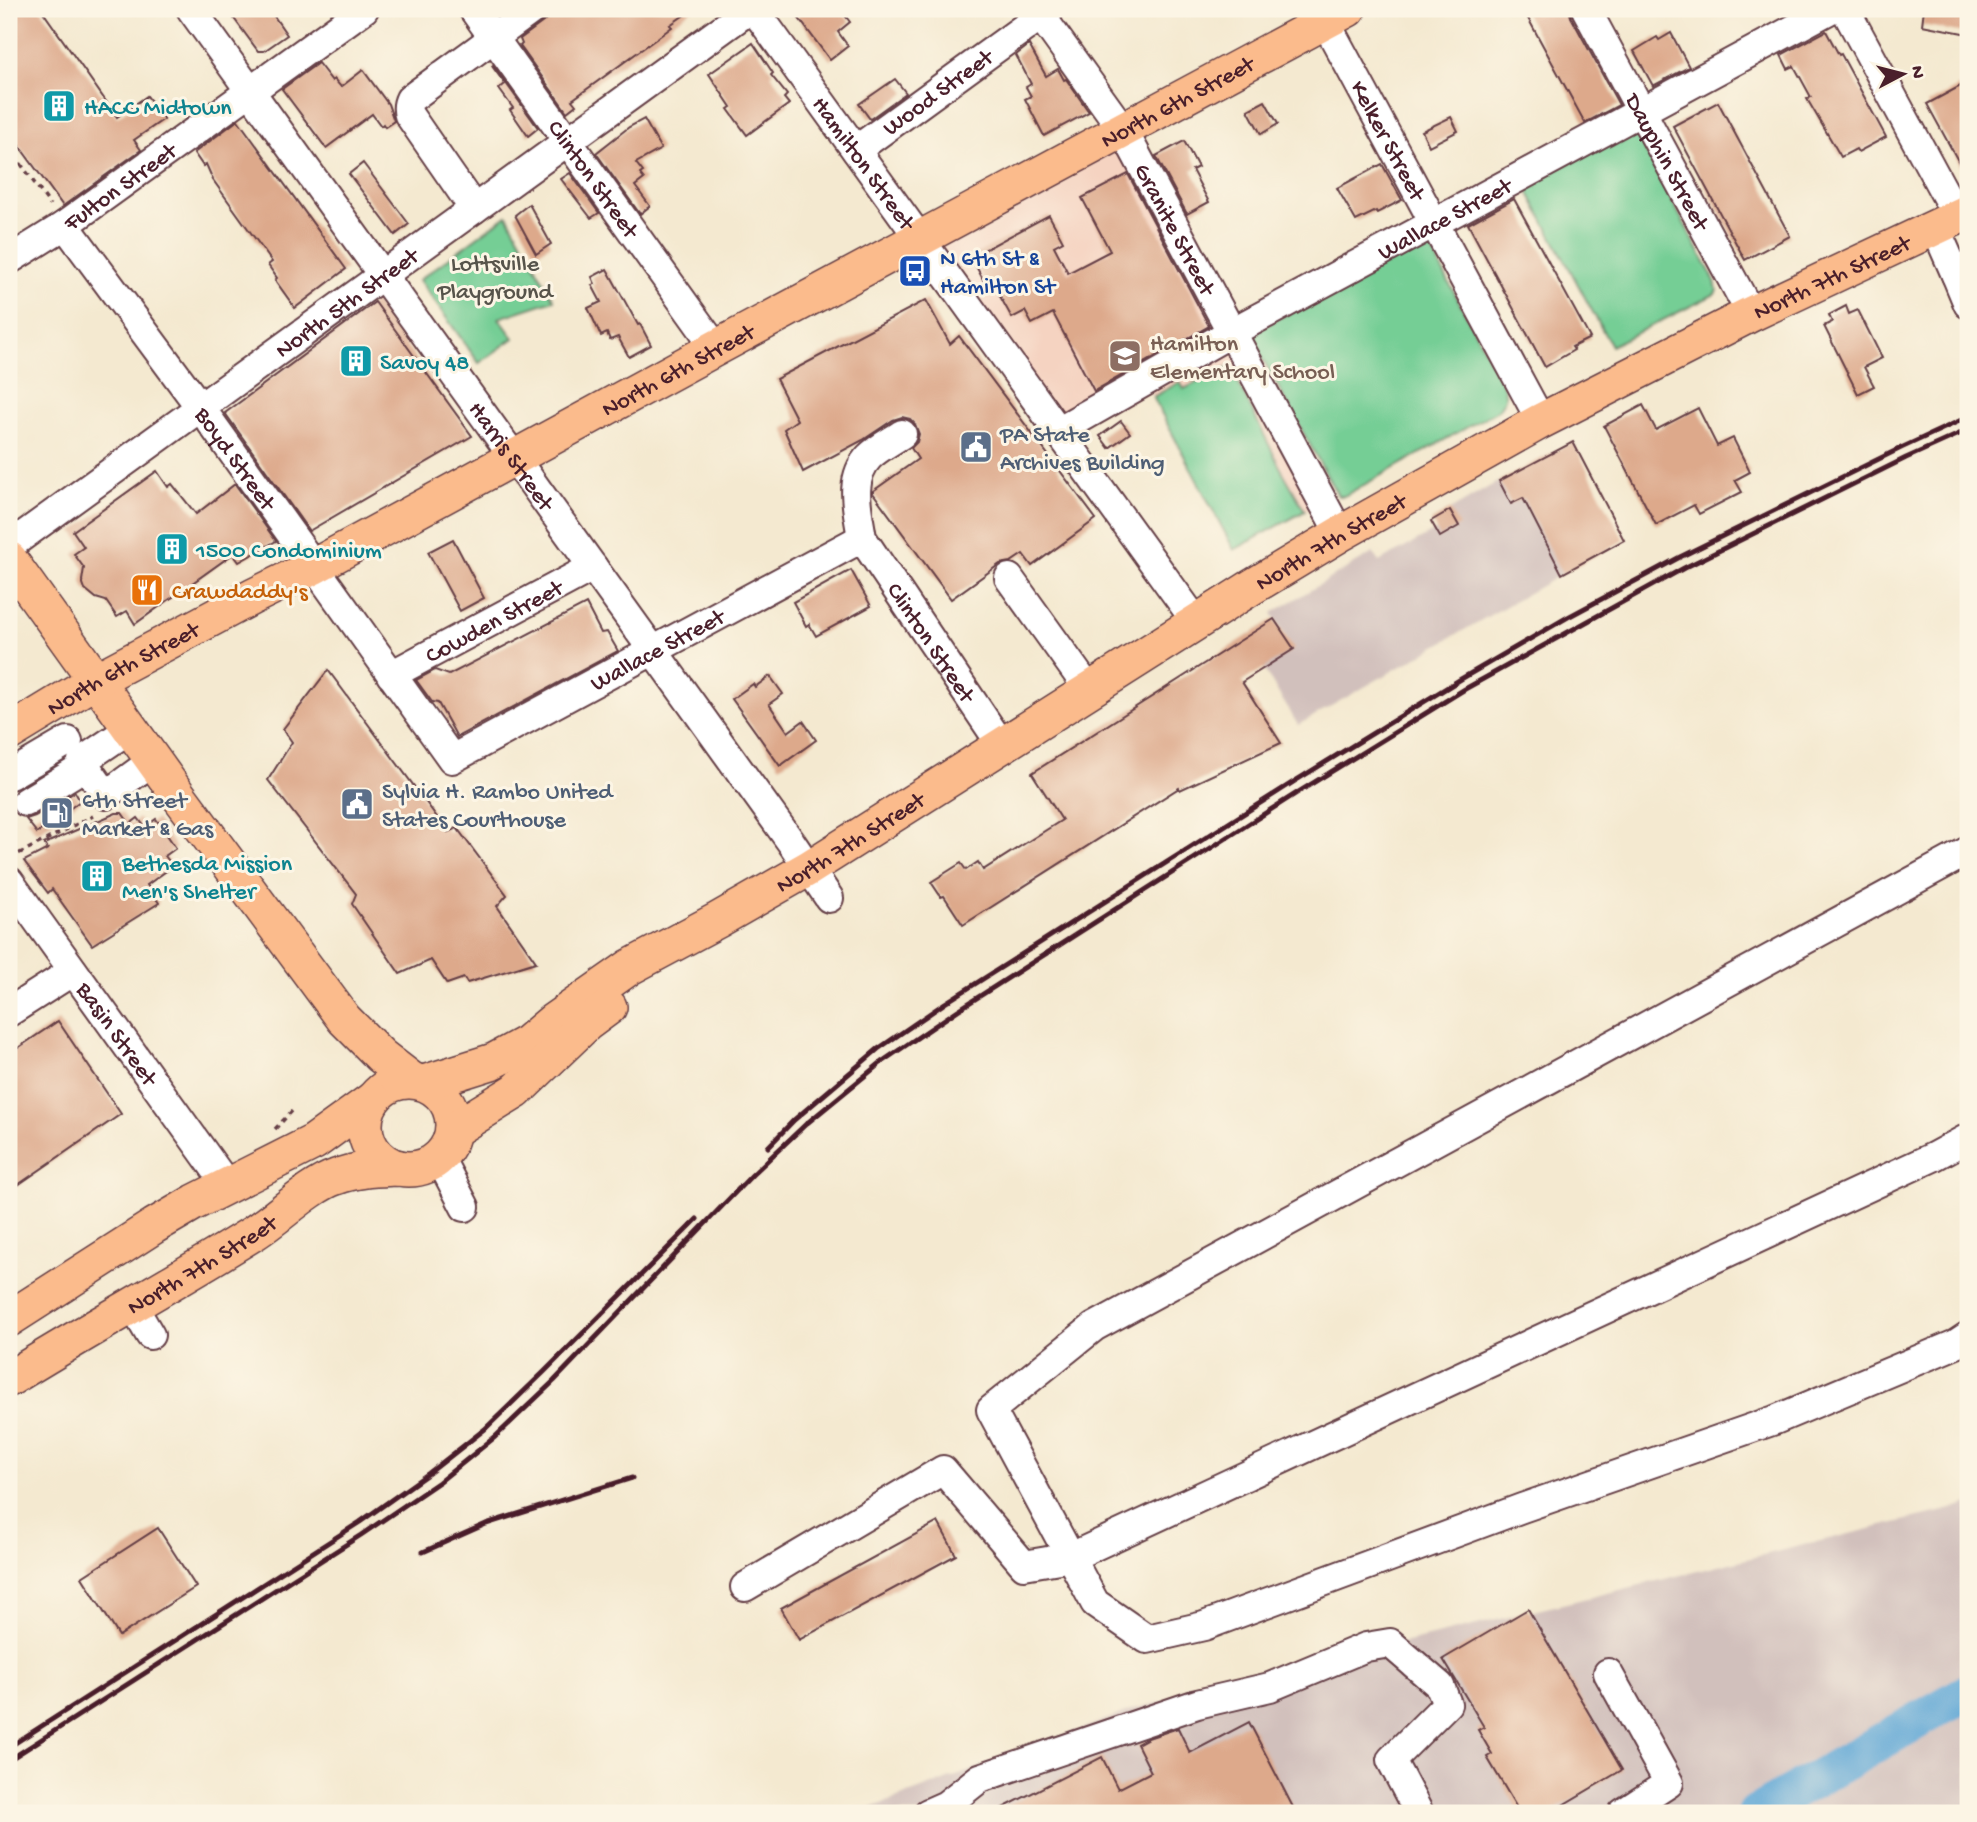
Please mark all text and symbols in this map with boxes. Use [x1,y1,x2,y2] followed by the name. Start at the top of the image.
[1868,38,1938,108] north arrow
[878,43,1001,144] street label: Wood Street
[1097,50,1262,157] street label: North 6th Street
[1904,65,1929,80] text: N
[1342,76,1431,208] street label: Kelker Street
[40,87,78,125] building icon: HACC Midtown
[1616,88,1715,238] street label: Dauphin Street
[804,92,921,239] street label: Hamilton Street
[84,95,232,124] place label: HACC Midtown
[539,115,645,247] street label: Clinton Street
[58,137,185,240] street label: Fulton Street
[1126,159,1221,303] street label: Granite Street
[1374,172,1520,269] street label: Wallace Street
[1750,229,1918,329] street label: North 7th Street
[271,242,427,366] street label: North 5th Street
[940,246,1057,303] place label: N 6th St & Hamilton St
[437,251,554,308] park label: Lottsville Playground
[896,252,934,290] bus stop icon: N 6th St & Hamilton St
[597,318,762,425] street label: North 6th Street
[1150,331,1335,388] place label: Hamilton Elementary School
[1106,337,1144,375] school or university icon: Hamilton Elementary School
[337,342,375,380] building icon: Savoy 48
[380,350,470,379] place label: Savoy 48
[461,397,560,519] street label: Harris Street
[186,402,282,519] street label: Boyd Street
[999,422,1165,479] place label: PA State Archives Building
[957,428,995,466] public building icon: PA State Archives Building
[1251,488,1414,599] street label: North 7th Street
[153,530,191,568] building icon: 1500 Condominium
[195,538,382,567] place label: 1500 Condominium
[128,571,166,609] restaurant icon: Crawdaddy's
[421,574,571,672] street label: Cowden Street
[878,578,981,711] street label: Clinton Street
[172,579,309,608] place label: Crawdaddy's
[586,603,732,700] street label: Wallace Street
[43,616,207,724] street label: North 6th Street
[382,779,614,836] place label: Sylvia H. Rambo United States Courthouse
[338,785,376,823] public building icon: Sylvia H. Rambo United States Courthouse
[772,786,933,902] street label: North 7th Street
[82,788,214,845] place label: 6th Street Market & Gas
[38,794,76,832] fuel station icon: 6th Street Market & Gas
[121,851,293,908] place label: Bethesda Mission Men's Shelter
[78,857,116,895] building icon: Bethesda Mission Men's Shelter
[68,977,163,1094] street label: Basin Street
[123,1209,286,1323] street label: North 7th Street

